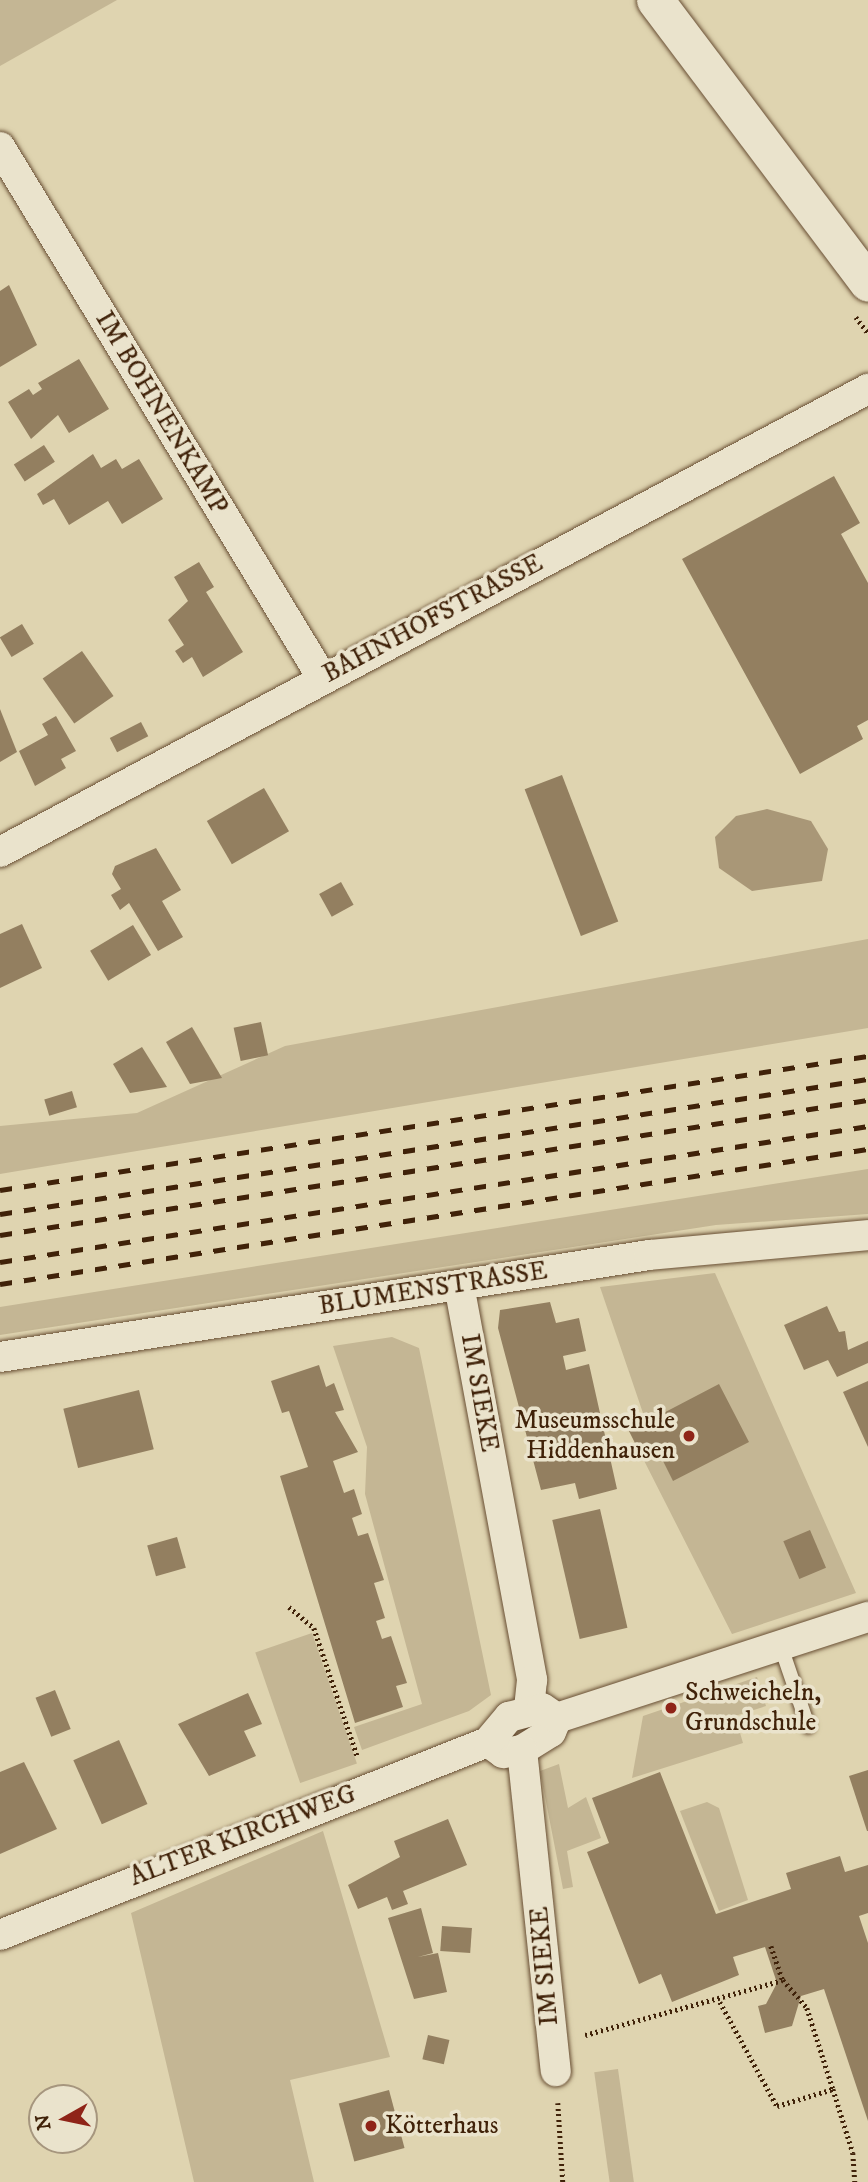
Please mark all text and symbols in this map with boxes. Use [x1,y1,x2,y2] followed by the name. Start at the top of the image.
[88,306,234,520] street label: IM BOHNENKAMP
[318,548,548,690] street label: BAHNHOFSTRASSE
[316,1256,550,1322] street label: BLUMENSTRASSE
[453,1331,505,1455] street label: IM SIEKE
[514,1405,675,1466] place label: Museumsschule Hiddenhausen
[681,1428,697,1444] marker: Museumsschule Hiddenhausen
[685,1677,821,1738] place label: Schweicheln, Grundschule
[663,1700,679,1716] marker: Schweicheln, Grundschule
[125,1778,361,1894] street label: ALTER KIRCHWEG
[524,1905,566,2027] street label: IM SIEKE
[28,2084,98,2154] north arrow
[385,2110,499,2142] place label: Kötterhaus
[31,2113,56,2132] text: N
[363,2118,379,2134] marker: Kötterhaus

